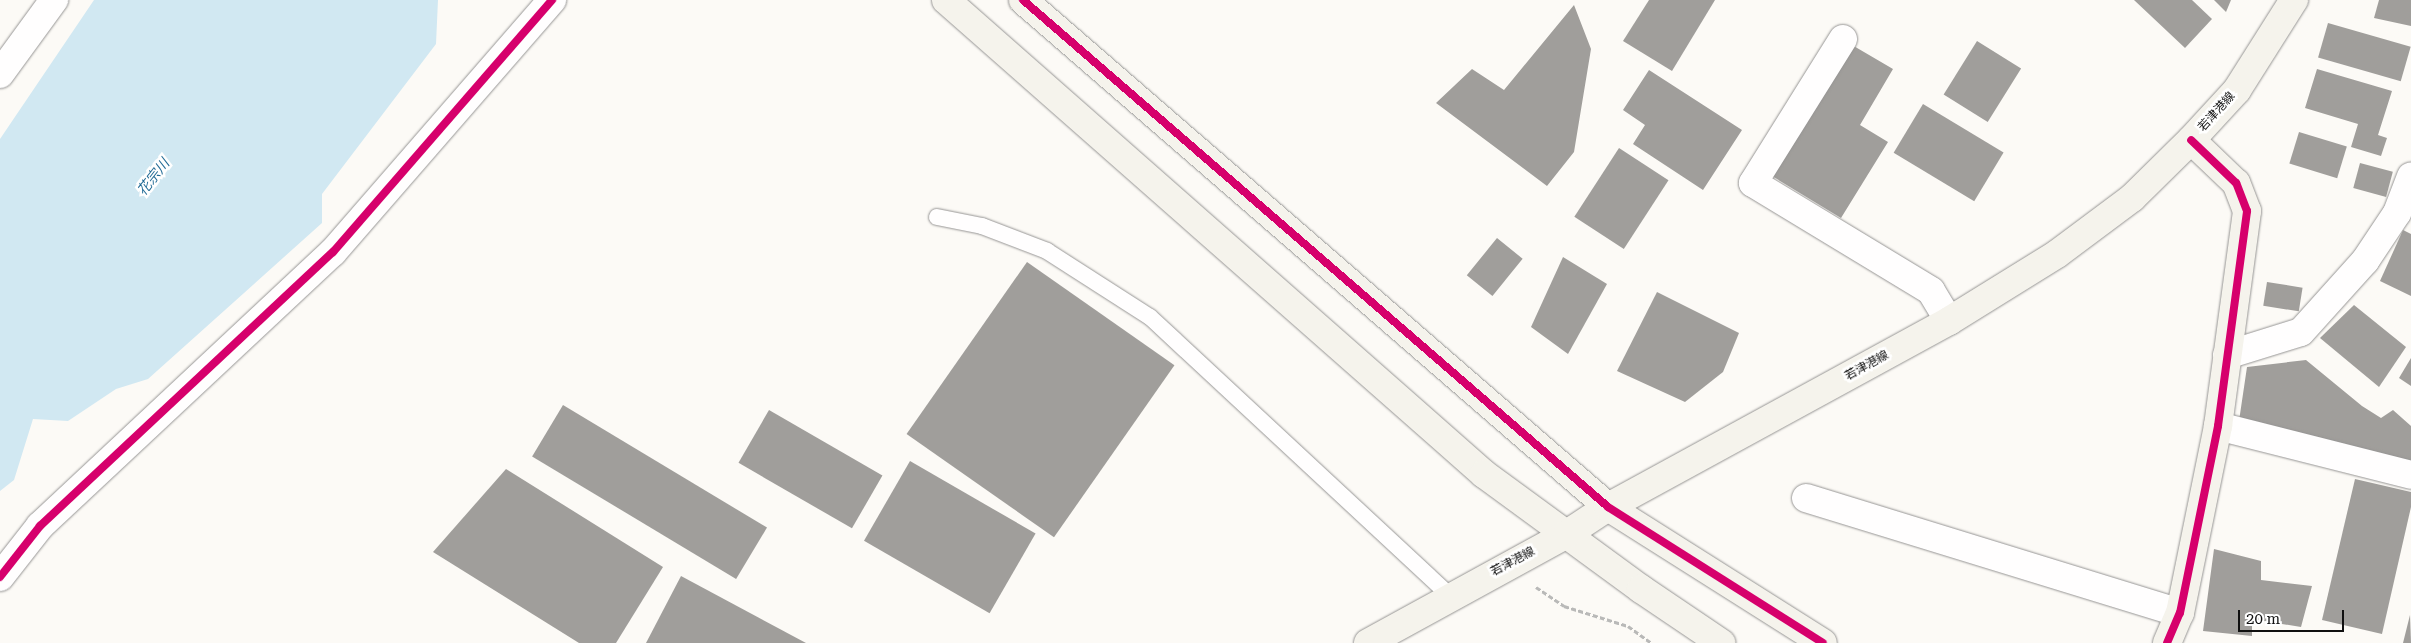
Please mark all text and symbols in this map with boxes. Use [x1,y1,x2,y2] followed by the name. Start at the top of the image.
[2196,89,2238,135] street label: 若津港線
[133,155,173,199] water label: 花宗川
[1843,348,1891,384] street label: 若津港線
[1488,544,1538,580] street label: 若津港線
[2241,600,2347,632] scale bar
[2246,610,2280,628] text: 20 m

